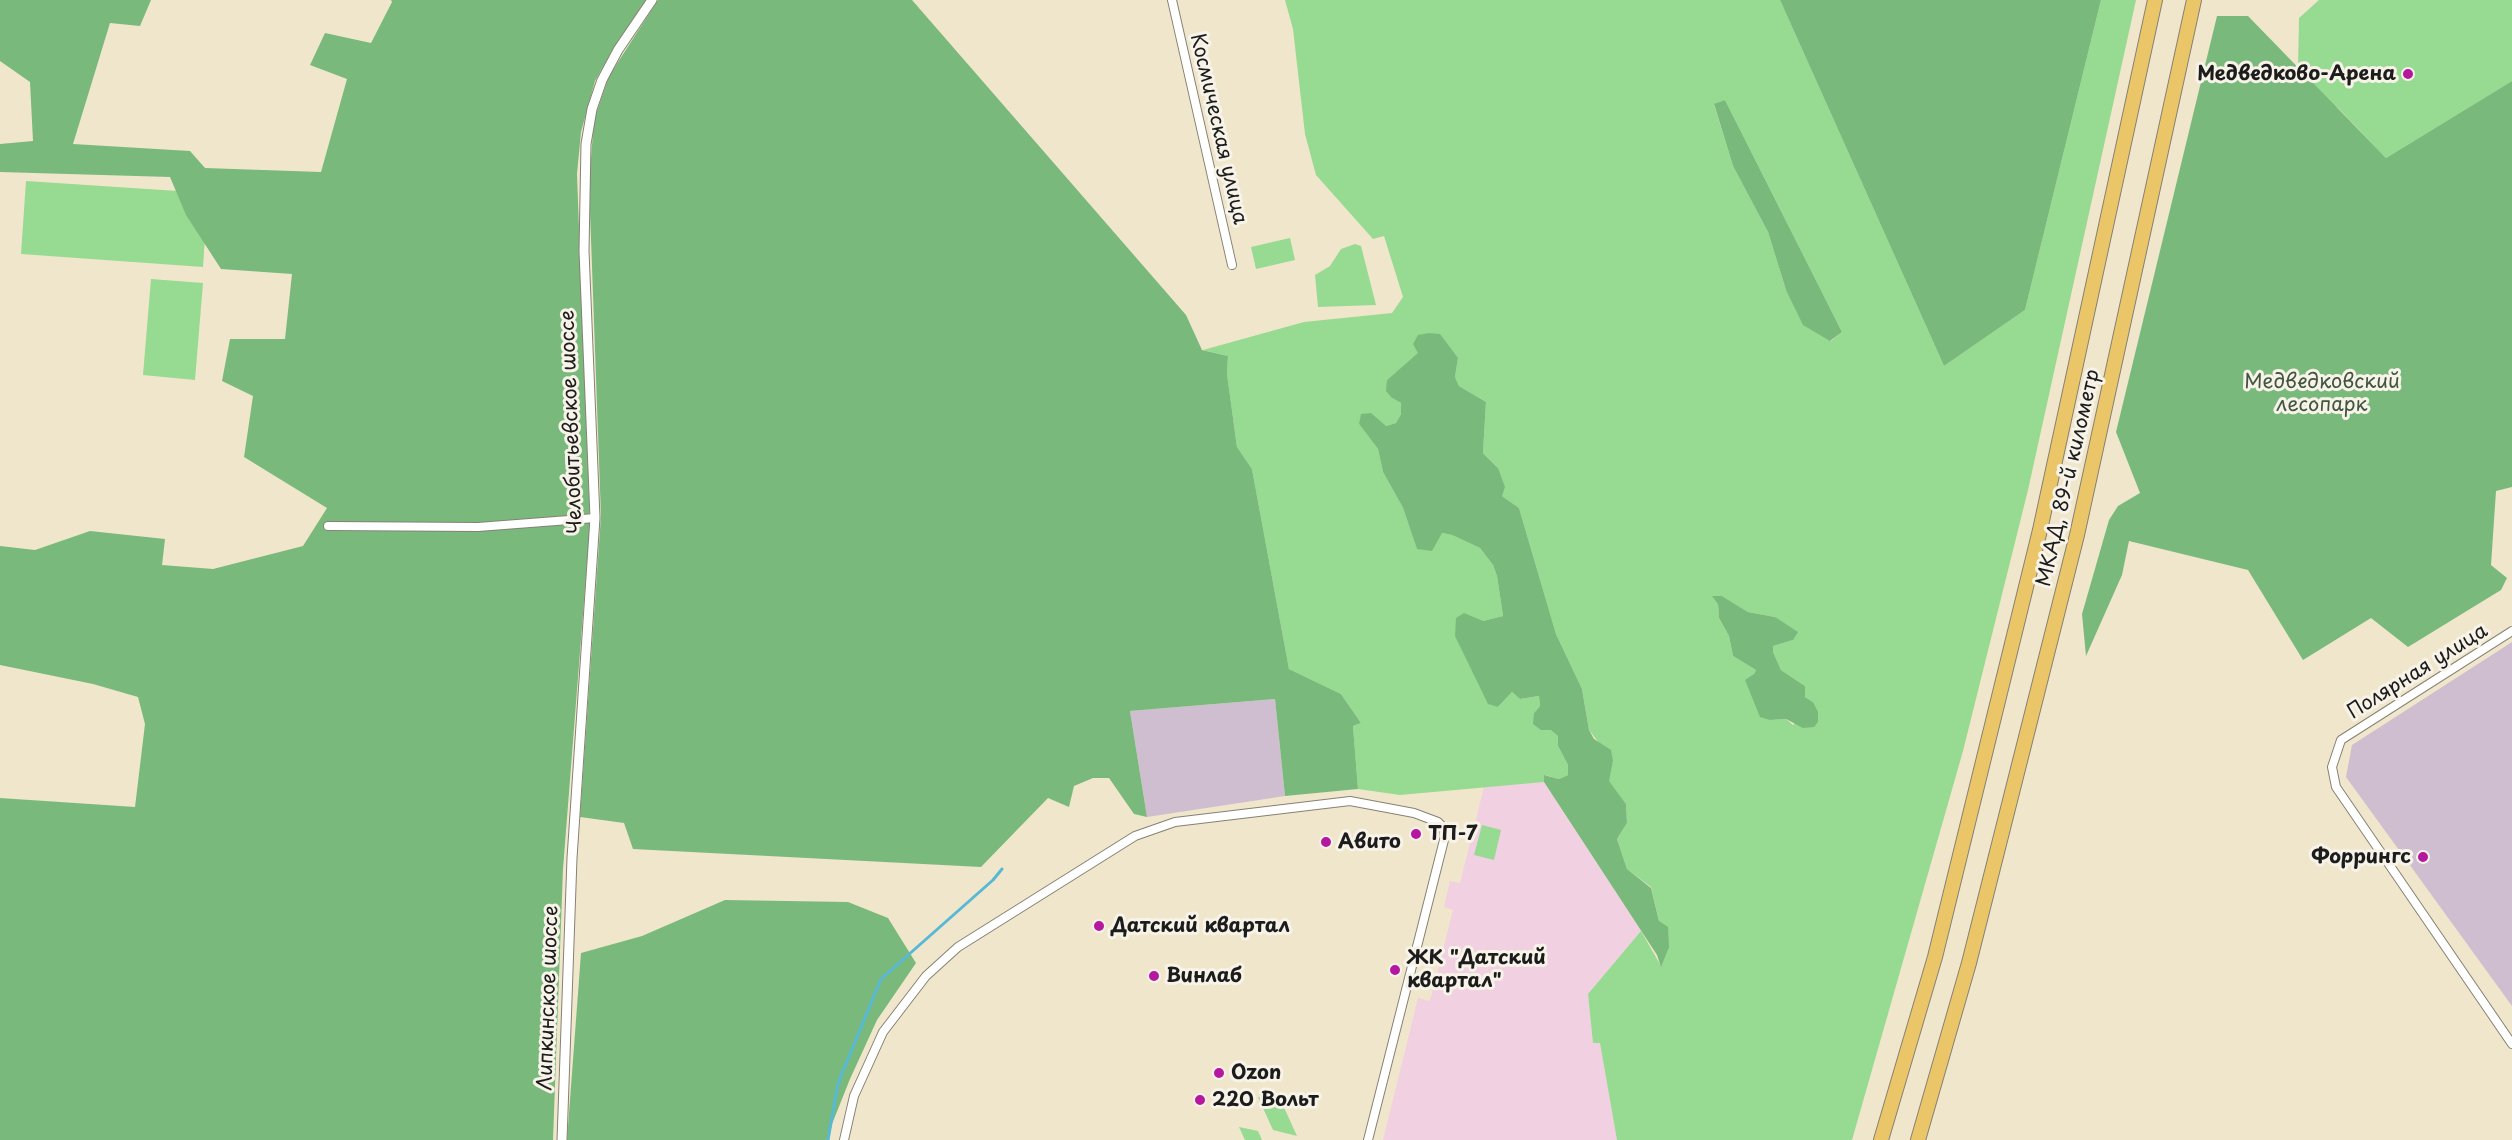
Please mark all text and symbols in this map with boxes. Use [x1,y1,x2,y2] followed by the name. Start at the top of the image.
[1184,31,1252,227] street label: Космическая улица
[2197,62,2396,86] place label: Медведково-Арена
[2401,67,2415,81] marker: Медведково-Арена
[556,310,588,534] street label: Челобитьевское шоссе
[2032,367,2106,589] street label: МКАД, 89-й километр
[2244,370,2400,417] park label: Медведковский лесопарк
[2344,619,2492,725] street label: Полярная улица
[1428,822,1478,846] place label: ТП-7
[1409,827,1423,841] marker: ТП-7
[1338,830,1401,854] place label: Авито
[1319,835,1333,849] marker: Авито
[2311,845,2411,869] place label: Форрингс
[2416,850,2430,864] marker: Форрингс
[534,905,564,1091] street label: Липкинское шоссе
[1111,914,1290,938] place label: Датский квартал
[1092,919,1106,933] marker: Датский квартал
[1407,946,1546,993] place label: ЖК "Датский квартал"
[1388,963,1402,977] marker: ЖК "Датский квартал"
[1166,964,1242,988] place label: Винлаб
[1147,969,1161,983] marker: Винлаб
[1231,1061,1281,1085] place label: Ozon
[1212,1066,1226,1080] marker: Ozon
[1212,1088,1319,1112] place label: 220 Вольт
[1193,1093,1207,1107] marker: 220 Вольт

